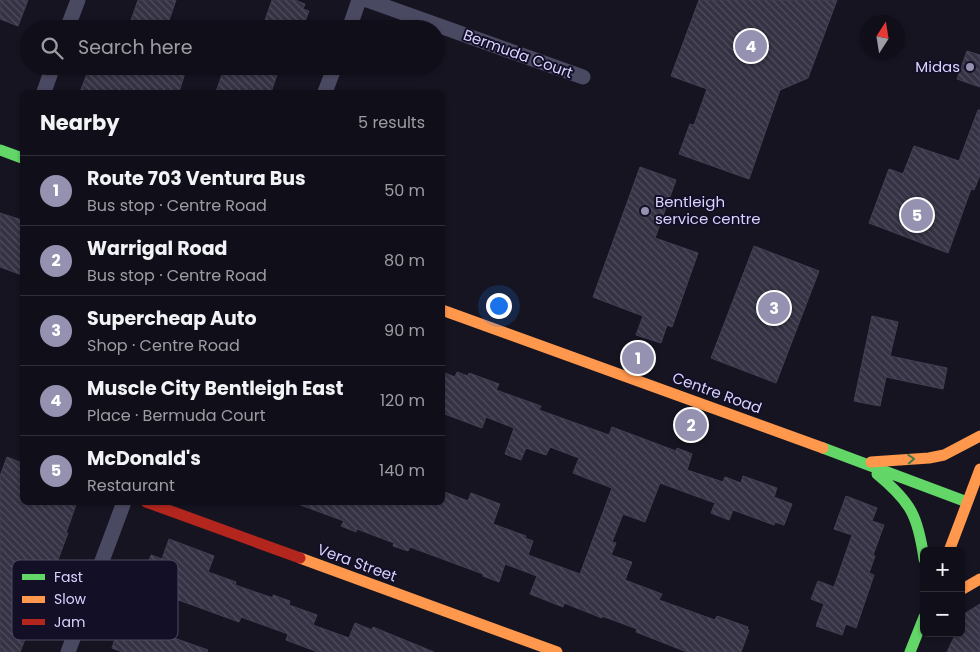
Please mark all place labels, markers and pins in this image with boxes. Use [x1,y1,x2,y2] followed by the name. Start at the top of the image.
[735,27,767,65] pin: 4
[915,56,960,77] place label: Midas
[964,61,976,73] marker: Midas
[655,191,761,229] place label: Bentleigh service centre
[901,196,933,234] pin: 5
[639,205,651,217] marker: Bentleigh service centre
[758,289,790,327] pin: 3
[622,339,654,377] pin: 1
[675,406,707,444] pin: 2

